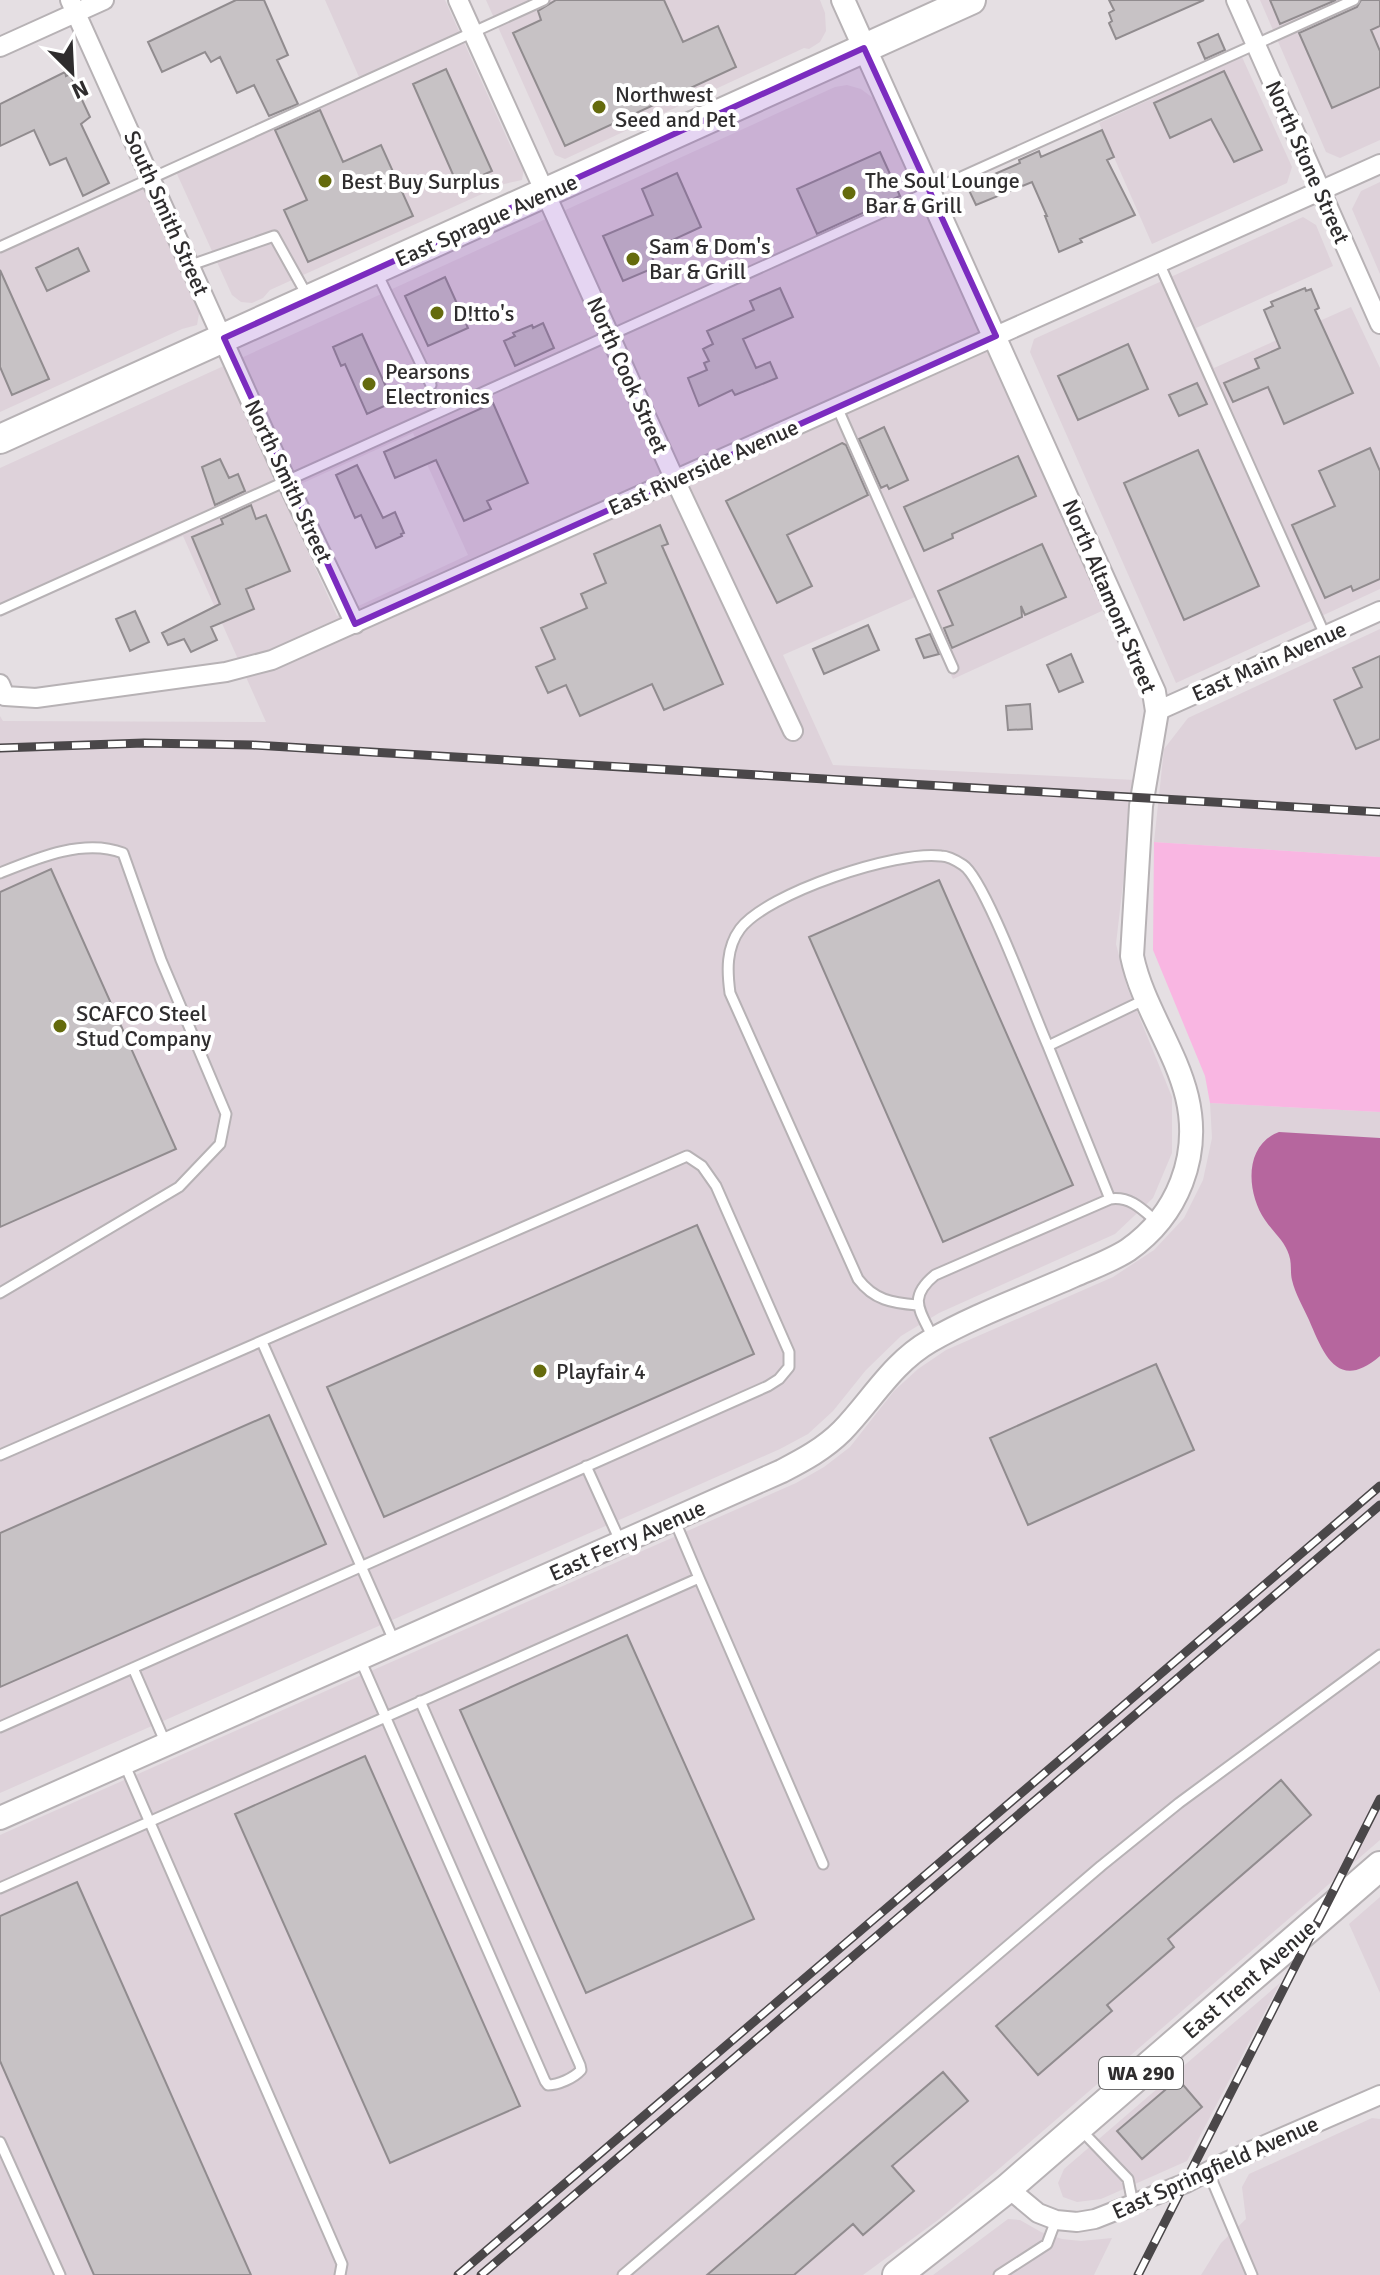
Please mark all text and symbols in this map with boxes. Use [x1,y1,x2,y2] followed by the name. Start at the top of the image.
[32,32,112,112] north arrow
[67,74,92,105] text: N
[1259,76,1356,248] street label: North Stone Street
[615,81,736,133] place label: Northwest Seed and Pet
[590,98,608,116] marker: Northwest Seed and Pet
[118,127,215,300] street label: South Smith Street
[865,167,1020,219] place label: The Soul Lounge Bar & Grill
[341,168,500,195] place label: Best Buy Surplus
[391,168,582,273] street label: East Sprague Avenue
[316,172,334,190] marker: Best Buy Surplus
[840,184,858,202] marker: The Soul Lounge Bar & Grill
[649,233,771,285] place label: Sam & Dom's Bar & Grill
[624,250,642,268] marker: Sam & Dom's Bar & Grill
[581,293,674,458] street label: North Cook Street
[453,300,514,327] place label: D!tto's
[428,304,446,322] marker: D!tto's
[385,358,490,410] place label: Pearsons Electronics
[360,375,378,393] marker: Pearsons Electronics
[239,395,338,567] street label: North Smith Street
[604,413,802,522] street label: East Riverside Avenue
[1056,495,1163,698] street label: North Altamont Street
[1188,615,1351,708] street label: East Main Avenue
[76,1000,212,1052] place label: SCAFCO Steel Stud Company
[51,1017,69,1035] marker: SCAFCO Steel Stud Company
[556,1358,646,1385] place label: Playfair 4
[531,1362,549,1380] marker: Playfair 4
[545,1494,710,1587] street label: East Ferry Avenue
[1177,1914,1321,2044] street label: East Trent Avenue
[1099,2057,1183,2089] road number: WA 290
[1108,2110,1323,2225] street label: East Springfield Avenue

